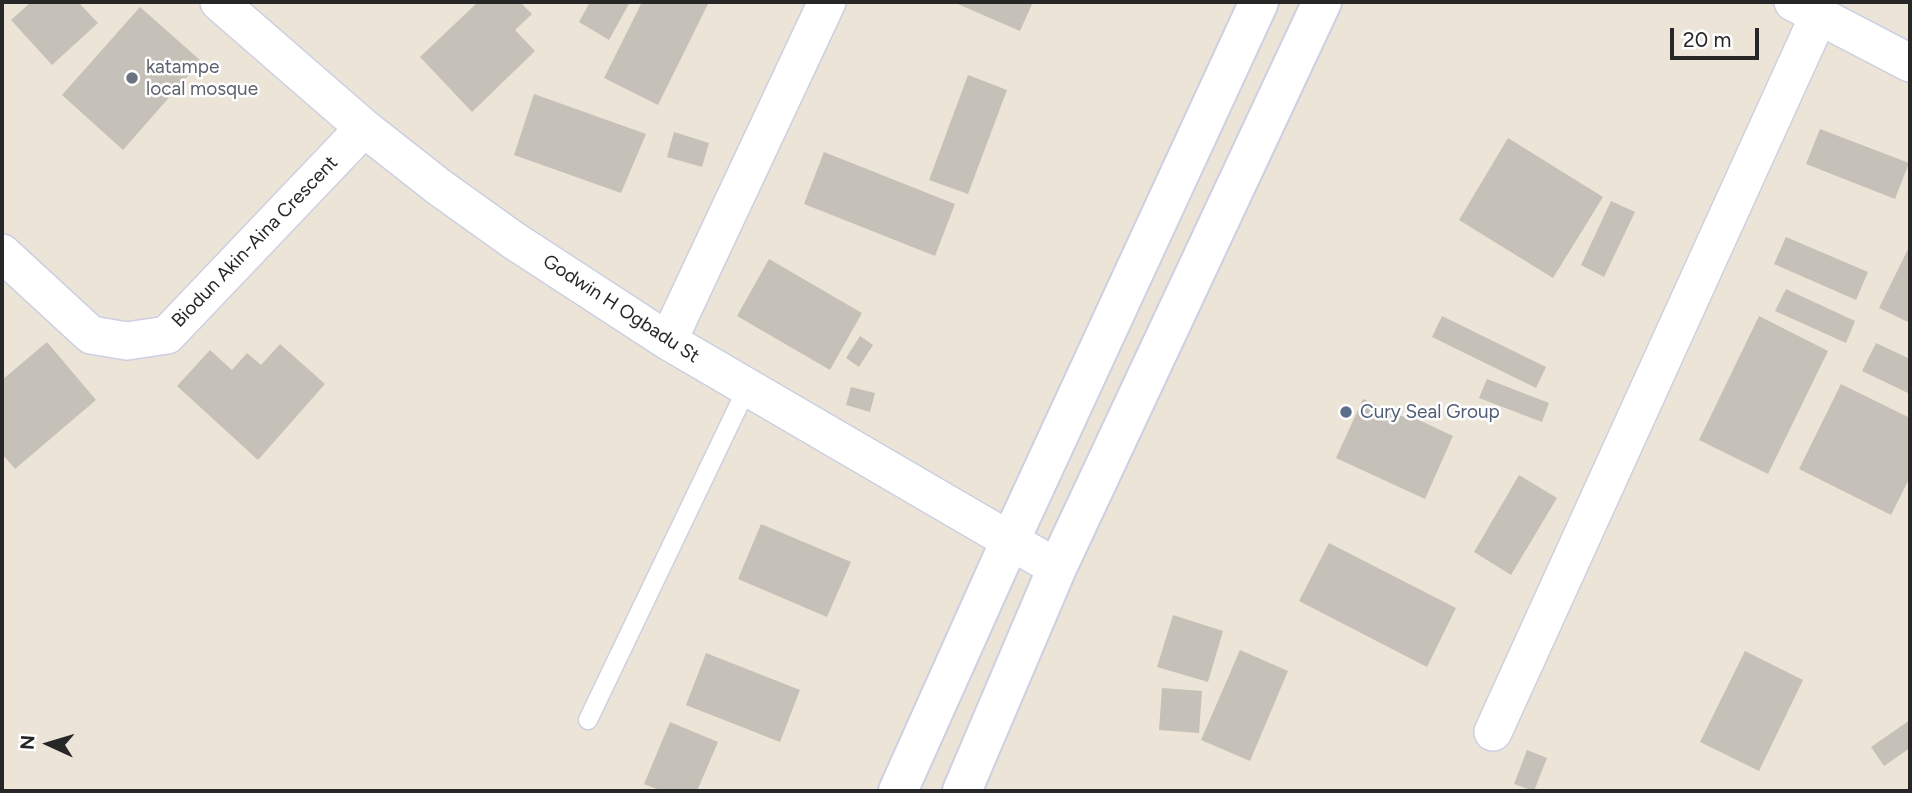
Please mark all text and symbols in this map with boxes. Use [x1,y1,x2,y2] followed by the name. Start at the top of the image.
[1674,14,1763,58] scale bar
[1683,27,1731,52] text: 20 m
[146,56,258,100] place label: katampe local mosque
[124,70,140,86] marker: katampe local mosque
[167,152,343,332] street label: Biodun Akin-Aina Crescent
[538,250,704,368] street label: Godwin H Ogbadu St
[1360,401,1500,423] place label: Cury Seal Group
[1338,404,1354,420] marker: Cury Seal Group
[14,709,84,779] north arrow
[16,734,40,751] text: N

